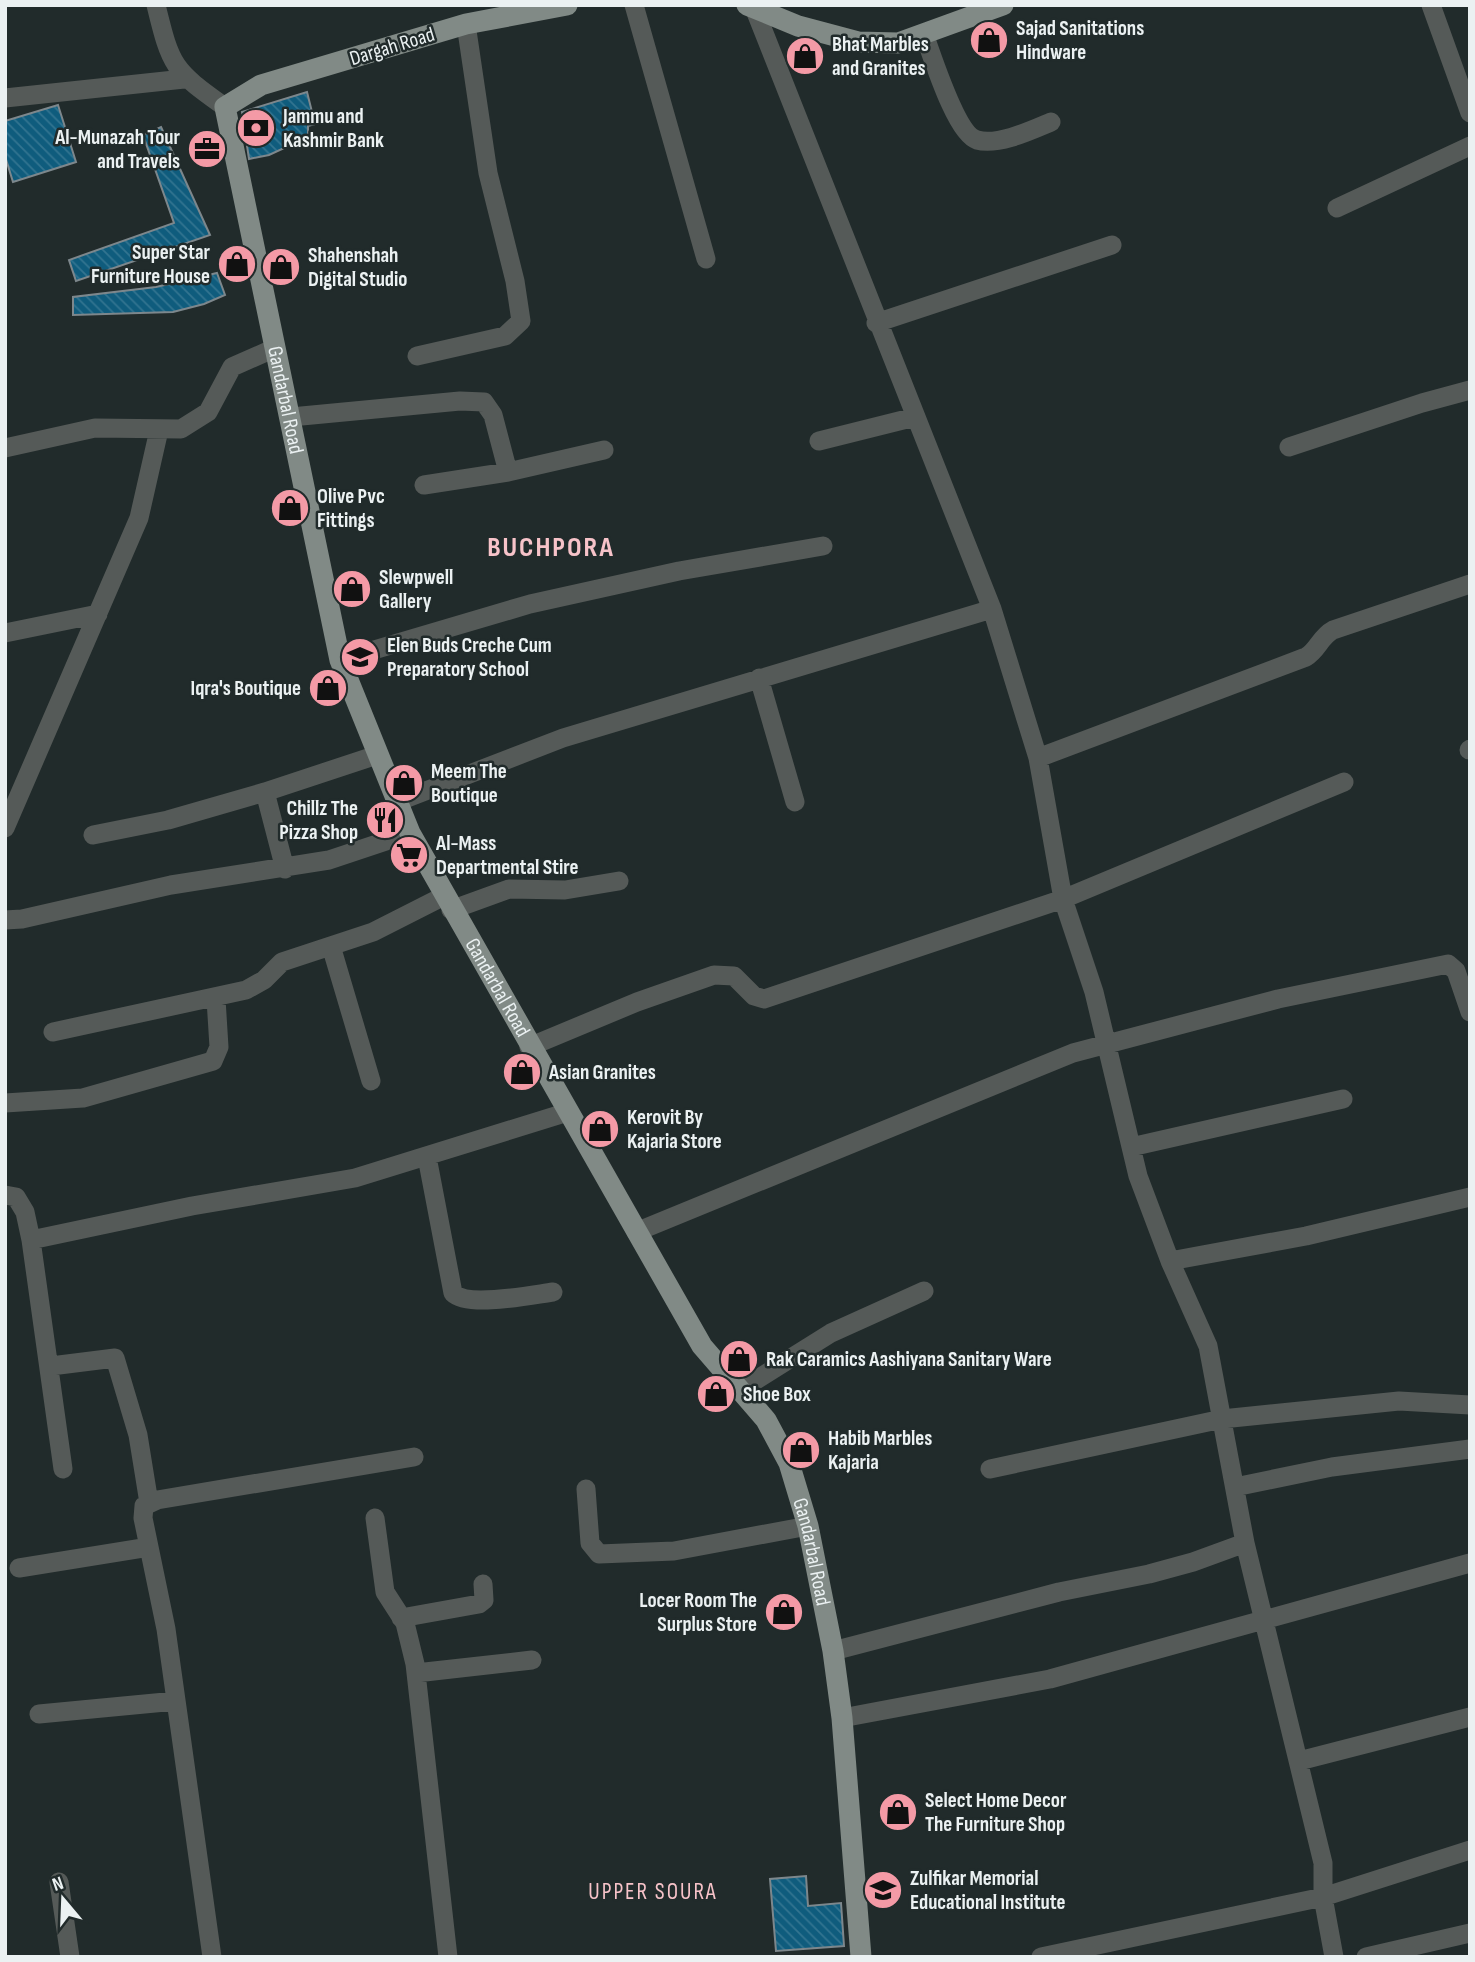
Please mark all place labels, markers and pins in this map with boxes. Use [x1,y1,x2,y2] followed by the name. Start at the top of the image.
[1016,16,1144,65] place label: Sajad Sanitations Hindware
[968,19,1010,61] shop icon: Sajad Sanitations Hindware
[832,32,929,81] place label: Bhat Marbles and Granites
[784,35,826,77] shop icon: Bhat Marbles and Granites
[282,104,384,153] place label: Jammu and Kashmir Bank
[235,107,277,149] bank icon: Jammu and Kashmir Bank
[54,125,181,174] place label: Al-Munazah Tour and Travels
[186,128,228,170] office icon: Al-Munazah Tour and Travels
[91,240,210,289] place label: Super Star Furniture House
[216,243,258,285] shop icon: Super Star Furniture House
[308,243,407,292] place label: Shahenshah Digital Studio
[260,246,302,288] shop icon: Shahenshah Digital Studio
[317,484,385,533] place label: Olive Pvc Fittings
[269,487,311,529] shop icon: Olive Pvc Fittings
[379,565,453,614] place label: Slewpwell Gallery
[331,568,373,610] shop icon: Slewpwell Gallery
[387,633,552,682] place label: Elen Buds Creche Cum Preparatory School
[339,636,381,678] school or university icon: Elen Buds Creche Cum Preparatory School
[307,667,349,709] shop icon: Iqra's Boutique
[190,676,301,701] place label: Iqra's Boutique
[431,759,507,808] place label: Meem The Boutique
[383,762,425,804] shop icon: Meem The Boutique
[279,796,358,845] place label: Chillz The Pizza Shop
[364,799,406,841] restaurant icon: Chillz The Pizza Shop
[435,831,579,880] place label: Al-Mass Departmental Stire
[388,834,430,876] supermarket icon: Al-Mass Departmental Stire
[501,1051,543,1093] shop icon: Asian Granites
[548,1060,656,1085] place label: Asian Granites
[627,1105,722,1154] place label: Kerovit By Kajaria Store
[579,1108,621,1150] shop icon: Kerovit By Kajaria Store
[718,1338,760,1380] shop icon: Rak Caramics Aashiyana Sanitary Ware
[766,1347,1052,1372] place label: Rak Caramics Aashiyana Sanitary Ware
[695,1373,737,1415] shop icon: Shoe Box
[743,1382,811,1407] place label: Shoe Box
[828,1426,932,1475] place label: Habib Marbles Kajaria
[780,1429,822,1471] shop icon: Habib Marbles Kajaria
[639,1588,757,1637] place label: Locer Room The Surplus Store
[763,1591,805,1633] shop icon: Locer Room The Surplus Store
[925,1788,1067,1837] place label: Select Home Decor The Furniture Shop
[877,1791,919,1833] shop icon: Select Home Decor The Furniture Shop
[910,1866,1066,1915] place label: Zulfikar Memorial Educational Institute
[862,1869,904,1911] school or university icon: Zulfikar Memorial Educational Institute

